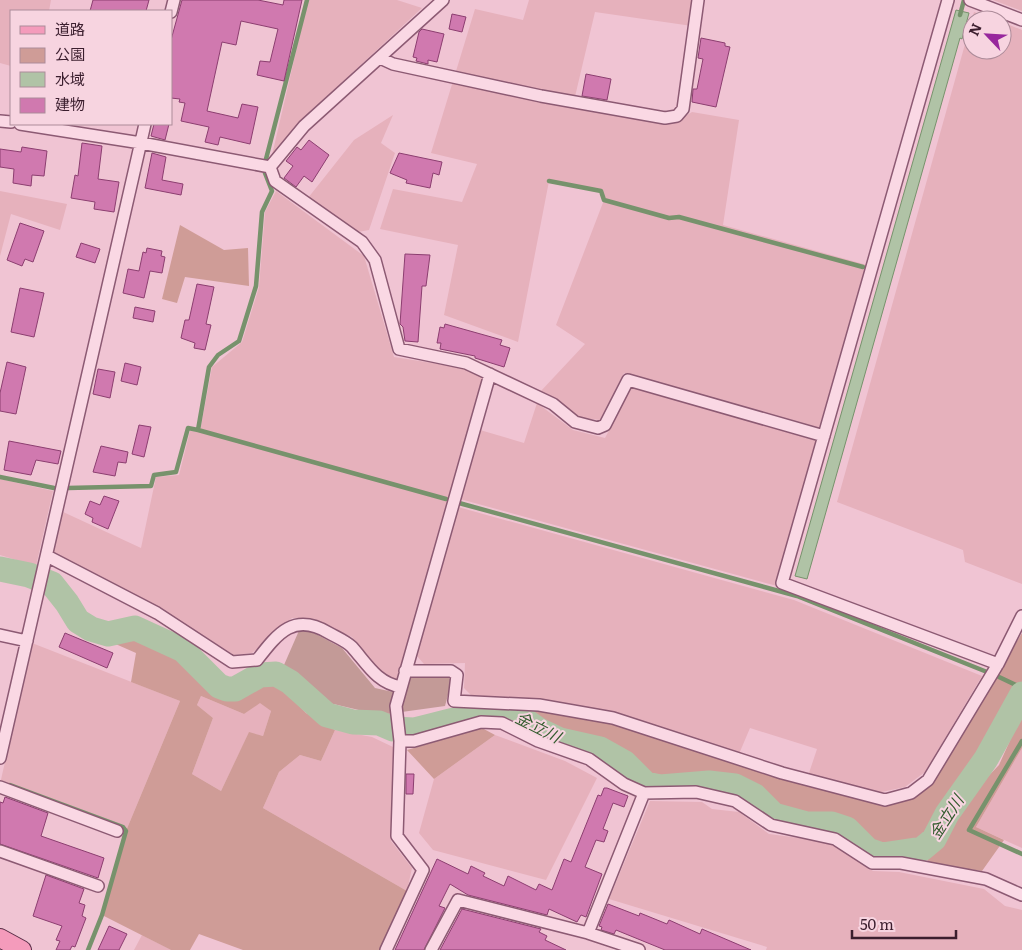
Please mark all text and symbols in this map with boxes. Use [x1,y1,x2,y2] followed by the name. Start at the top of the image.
[10,10,172,125] legend
[962,10,1012,60] north arrow
[55,17,85,40] text: 道路
[963,19,986,39] text: N
[55,42,85,65] text: 公園
[55,67,85,90] text: 水域
[55,92,85,115] text: 建物
[512,705,567,749] water label: 金立川
[922,788,969,843] water label: 金立川
[852,908,956,940] scale bar
[860,912,894,935] text: 50 m

